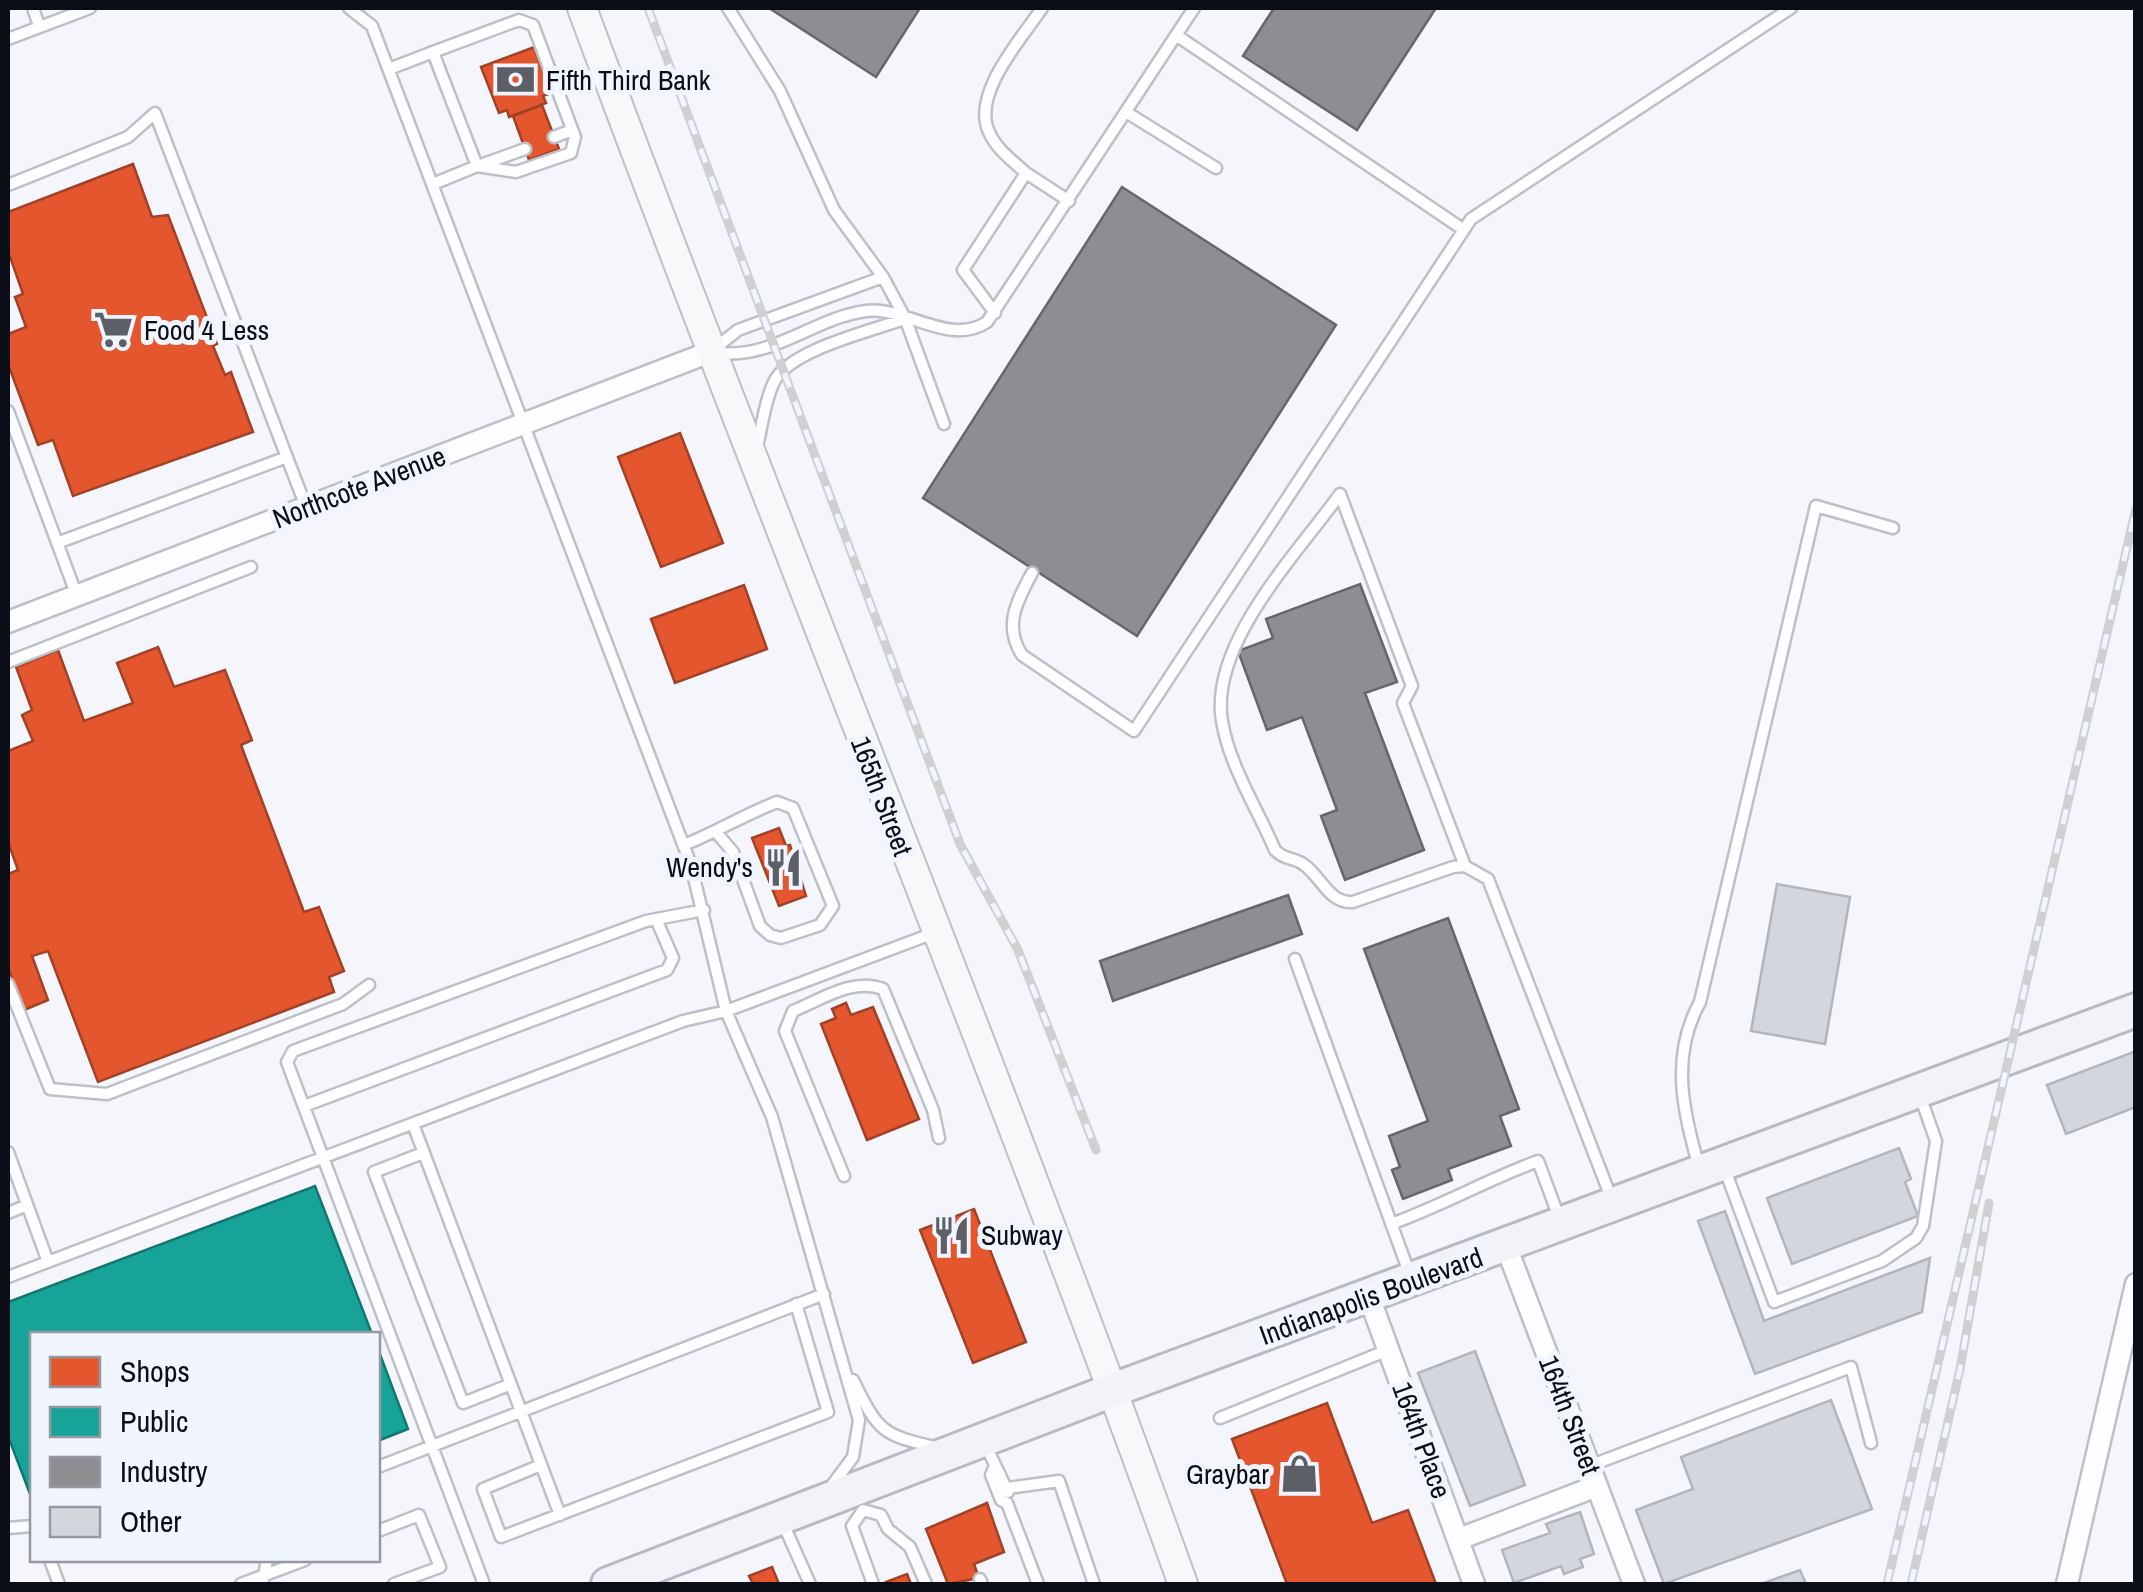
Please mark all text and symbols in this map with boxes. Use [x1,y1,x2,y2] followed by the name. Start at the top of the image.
[495,59,537,101] bank icon: Fifth Third Bank
[546,61,711,99] place label: Fifth Third Bank
[93,309,135,351] supermarket icon: Food 4 Less
[144,311,269,349] place label: Food 4 Less
[267,437,451,537] street label: Northcote Avenue
[842,731,922,861] street label: 165th Street
[762,846,804,888] restaurant icon: Wendy's
[666,848,753,886] place label: Wendy's
[930,1214,972,1256] restaurant icon: Subway
[981,1216,1063,1254] place label: Subway
[1254,1238,1488,1354] street label: Indianapolis Boulevard
[30,1332,380,1562] legend
[1530,1350,1610,1480] street label: 164th Street
[120,1351,190,1391] text: Shops
[1383,1377,1461,1503] street label: 164th Place
[120,1401,188,1441] text: Public
[120,1451,208,1491] text: Industry
[1278,1453,1320,1495] shop icon: Graybar
[1186,1455,1269,1493] place label: Graybar
[120,1501,182,1541] text: Other

